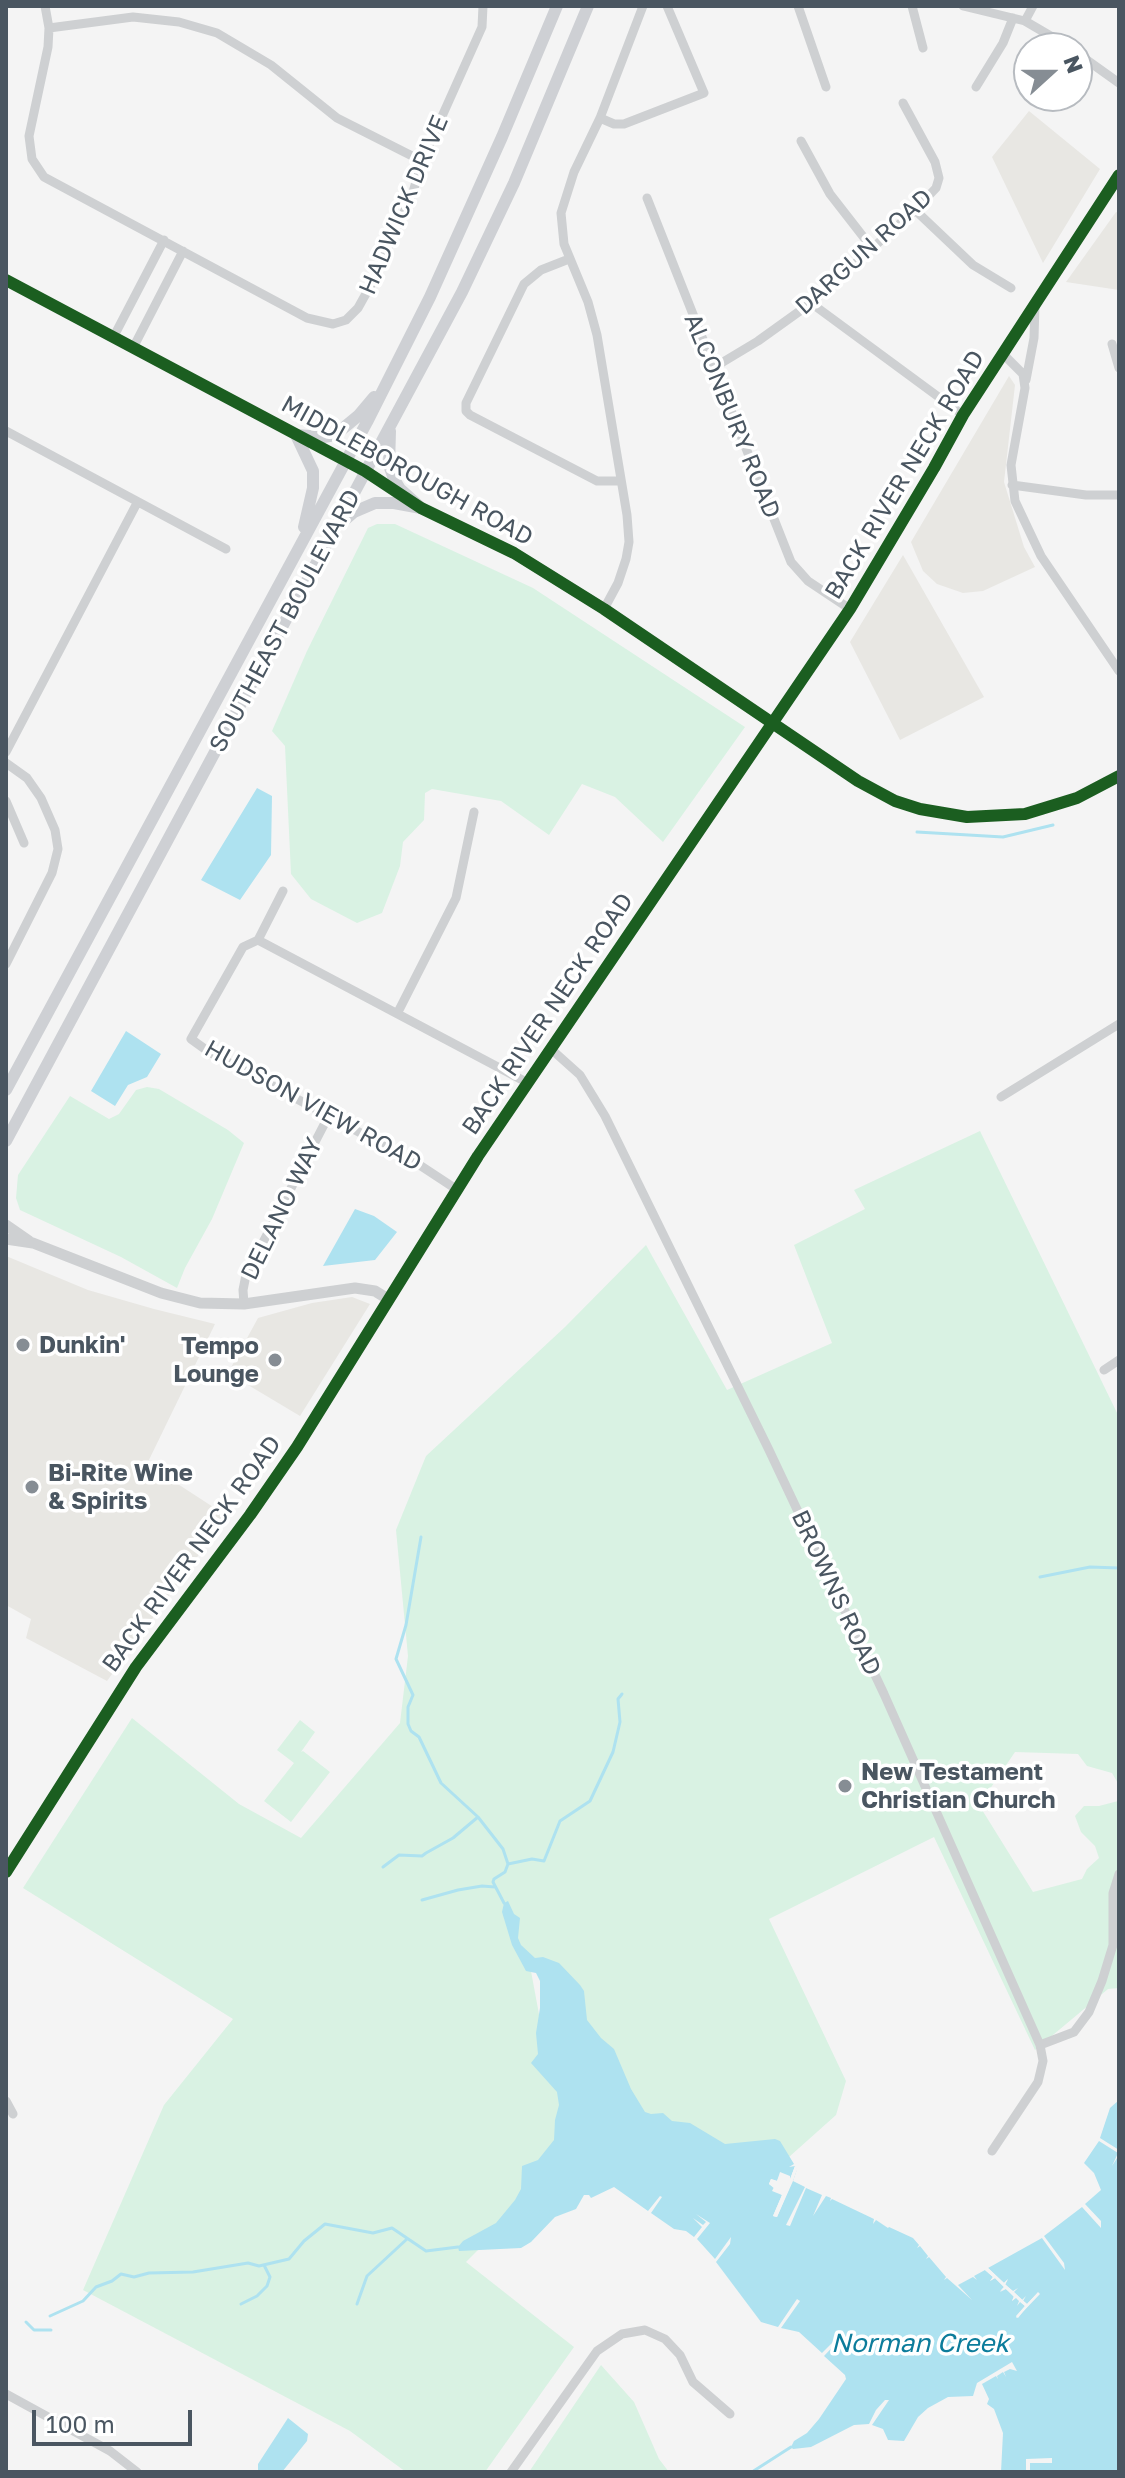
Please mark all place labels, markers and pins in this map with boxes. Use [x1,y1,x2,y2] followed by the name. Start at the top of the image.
[39,1331,126,1359] place label: Dunkin'
[173,1332,259,1388] place label: Tempo Lounge
[14,1336,32,1354] marker: Dunkin'
[266,1351,284,1369] marker: Tempo Lounge
[48,1459,193,1515] place label: Bi-Rite Wine & Spirits
[23,1478,41,1496] marker: Bi-Rite Wine & Spirits
[861,1758,1056,1814] place label: New Testament Christian Church
[836,1777,854,1795] marker: New Testament Christian Church

